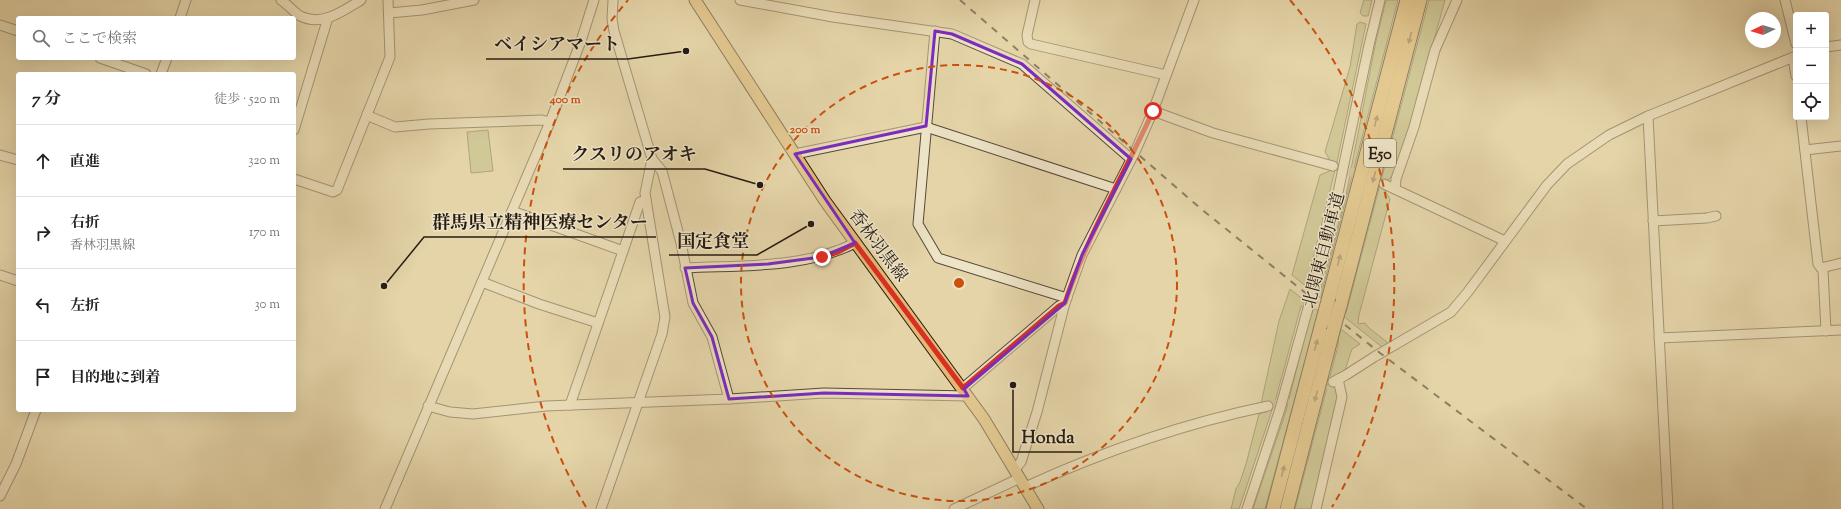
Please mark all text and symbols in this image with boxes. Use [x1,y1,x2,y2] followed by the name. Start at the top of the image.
[1745,12,1781,48] north arrow
[1793,12,1829,120] map controls
[1793,12,1829,48] button: +
[16,16,296,60] search box
[30,27,52,49] icon: search
[62,29,137,50] text: ここで検索
[486,29,628,59] callout: ベイシアマート
[1407,32,1413,44] one-way arrow
[494,33,620,59] text: ベイシアマート
[1793,48,1829,84] button: −
[1793,84,1829,120] button: locate
[32,88,61,112] text: 7 分
[214,91,280,109] text: 徒歩 · 520 m
[548,91,581,109] text: 400 m
[1144,102,1162,120] route start
[1373,114,1379,127] one-way arrow
[790,121,820,139] text: 200 m
[563,139,705,169] callout: クスリのアオキ
[1364,139,1396,167] road number: E50
[571,143,697,169] text: クスリのアオキ
[32,150,54,172] icon: ahead
[70,152,100,173] text: 直進
[248,152,280,170] text: 320 m
[1371,171,1377,183] one-way arrow
[1298,190,1352,311] street label: 北関東自動車道
[842,205,913,287] street label: 香林羽黒線
[424,207,656,237] callout: 群馬県立精神医療センター
[432,211,648,237] text: 群馬県立精神医療センター
[70,213,100,234] text: 右折
[32,222,54,244] icon: right
[249,224,280,242] text: 170 m
[669,225,757,255] callout: 国定食堂
[677,230,749,256] text: 国定食堂
[70,237,135,255] text: 香林羽黒線
[813,248,831,266] route end
[1336,254,1342,266] one-way arrow
[952,276,966,290] centre of rings
[32,294,54,316] icon: left
[70,296,100,317] text: 左折
[254,296,280,314] text: 30 m
[1313,339,1319,351] one-way arrow
[32,366,54,388] icon: arrive
[70,368,160,389] text: 目的地に到着
[1313,391,1319,403] one-way arrow
[1013,422,1082,452] callout: Honda
[1021,426,1075,452] text: Honda
[1281,465,1287,477] one-way arrow

